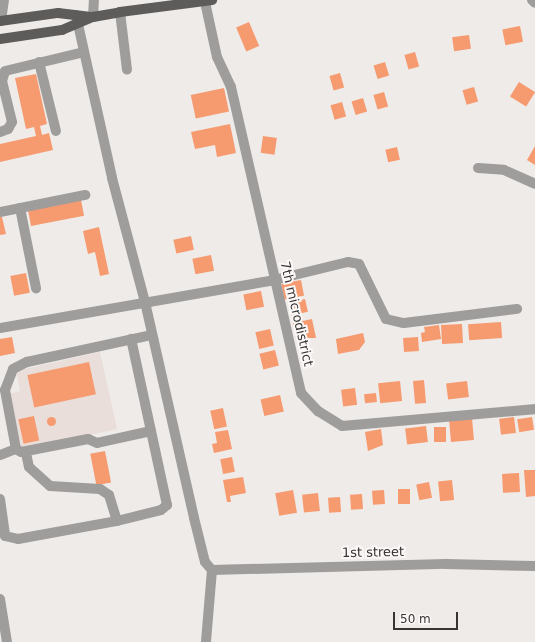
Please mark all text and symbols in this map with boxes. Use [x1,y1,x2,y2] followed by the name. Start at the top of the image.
[276,260,316,368] street label: 7th microdistrict
[342,545,404,561] street label: 1st street
[395,604,460,630] scale bar
[400,612,431,626] text: 50 m

